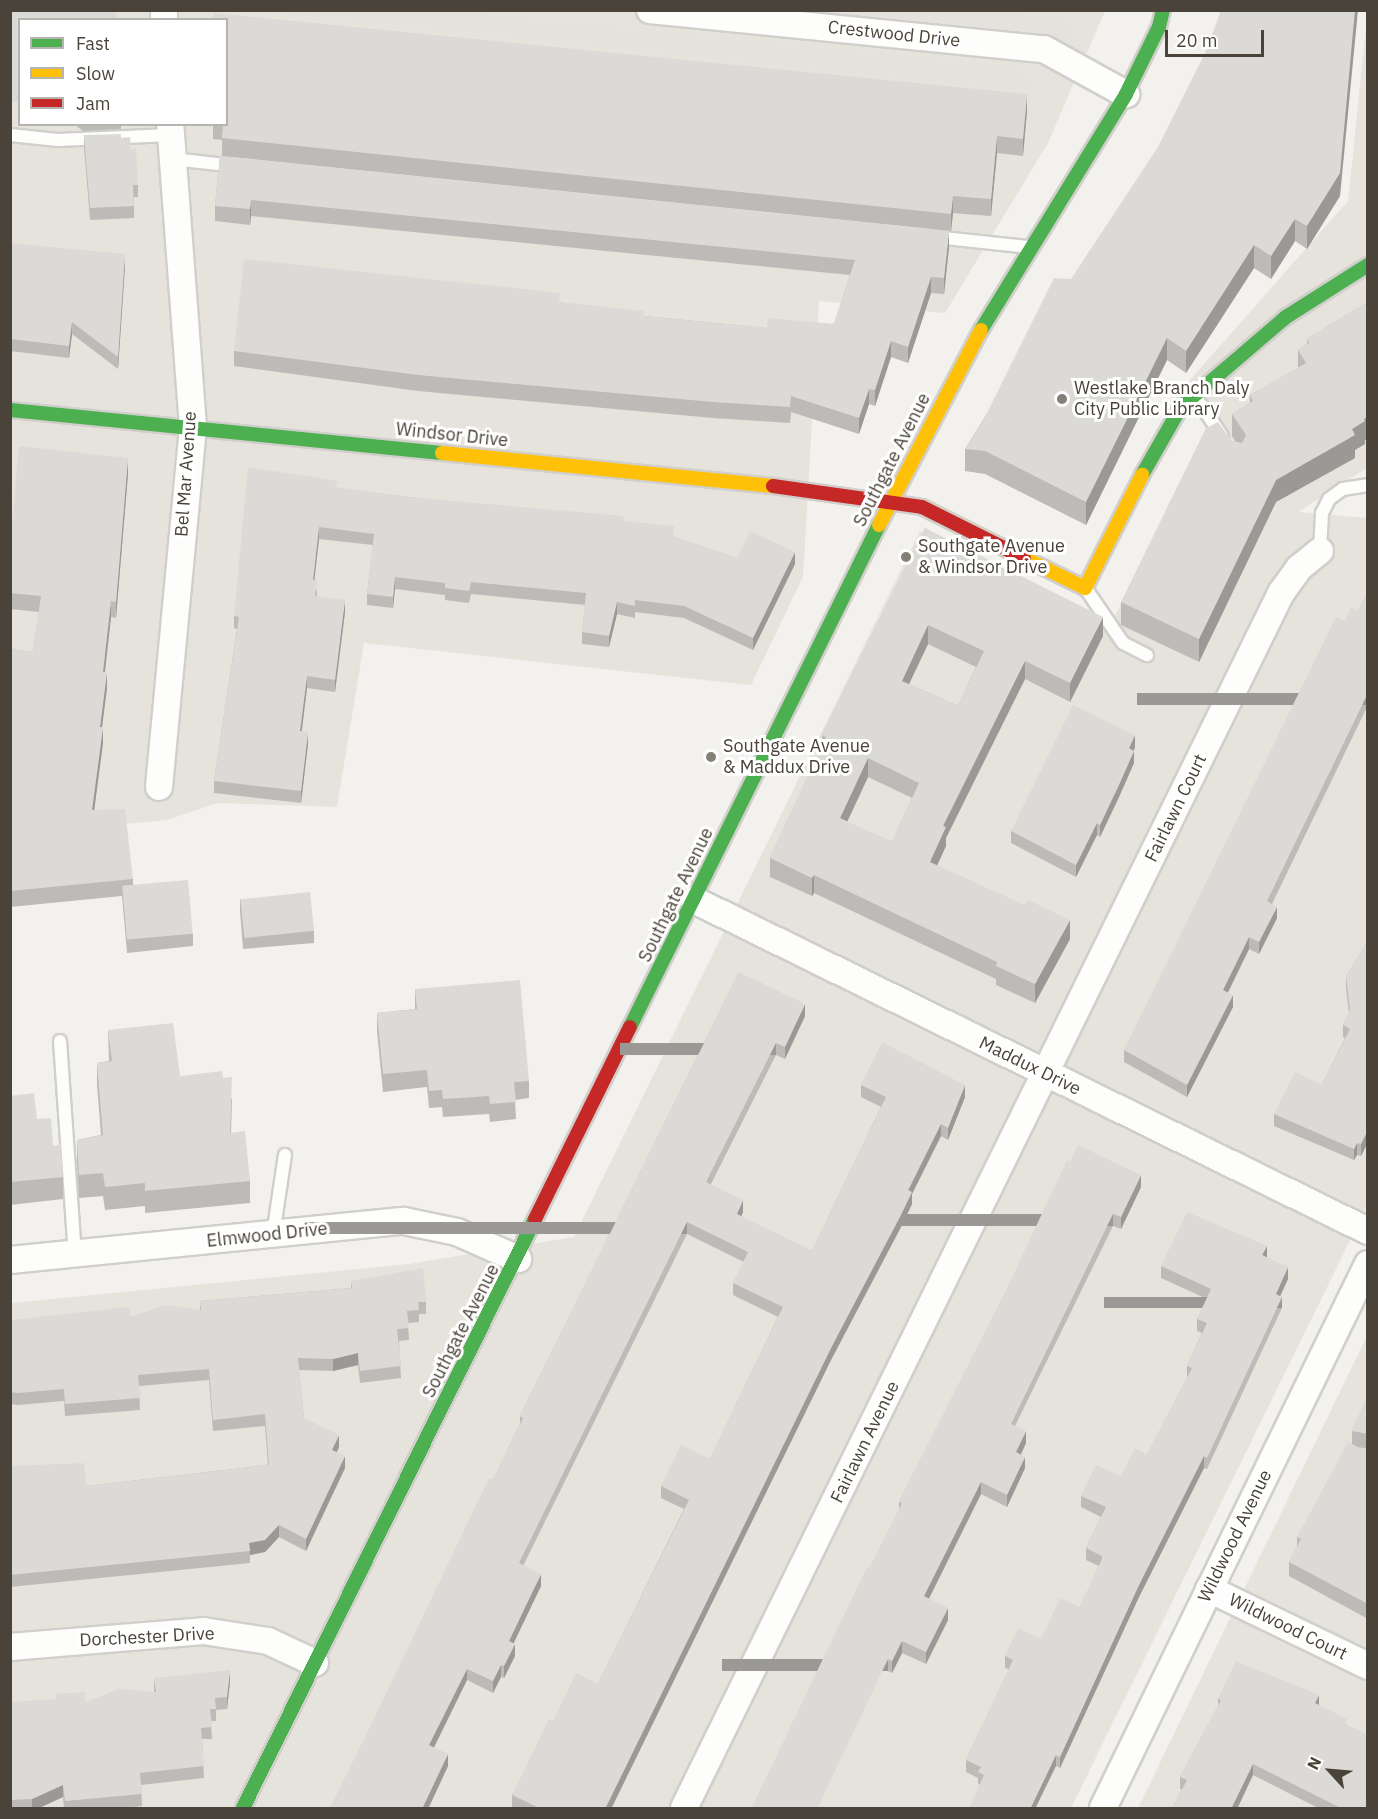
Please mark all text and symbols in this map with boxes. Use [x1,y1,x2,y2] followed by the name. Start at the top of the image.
[827,16,961,52] street label: Crestwood Drive
[18,18,228,126] legend
[1168,18,1267,56] scale bar
[1176,29,1218,52] text: 20 m
[76,32,110,55] text: Fast
[76,62,115,85] text: Slow
[76,92,111,115] text: Jam
[1074,378,1249,420] place label: Westlake Branch Daly City Public Library
[849,390,935,530] street label: Southgate Avenue
[1055,392,1069,406] marker: Westlake Branch Daly City Public Library
[171,410,201,538] street label: Bel Mar Avenue
[395,418,509,452] street label: Windsor Drive
[918,536,1065,578] place label: Southgate Avenue & Windsor Drive
[899,550,913,564] marker: Southgate Avenue & Windsor Drive
[723,736,870,778] place label: Southgate Avenue & Maddux Drive
[704,750,718,764] marker: Southgate Avenue & Maddux Drive
[1141,751,1211,865] street label: Fairlawn Court
[634,824,718,966] street label: Southgate Avenue
[976,1032,1084,1100] street label: Maddux Drive
[206,1218,328,1252] street label: Elmwood Drive
[418,1261,504,1401] street label: Southgate Avenue
[826,1378,904,1506] street label: Fairlawn Avenue
[1194,1466,1276,1606] street label: Wildwood Avenue
[1225,1589,1351,1665] street label: Wildwood Court
[79,1623,215,1651] street label: Dorchester Drive
[1300,1741,1360,1801] north arrow
[1302,1754,1325,1773] text: N

